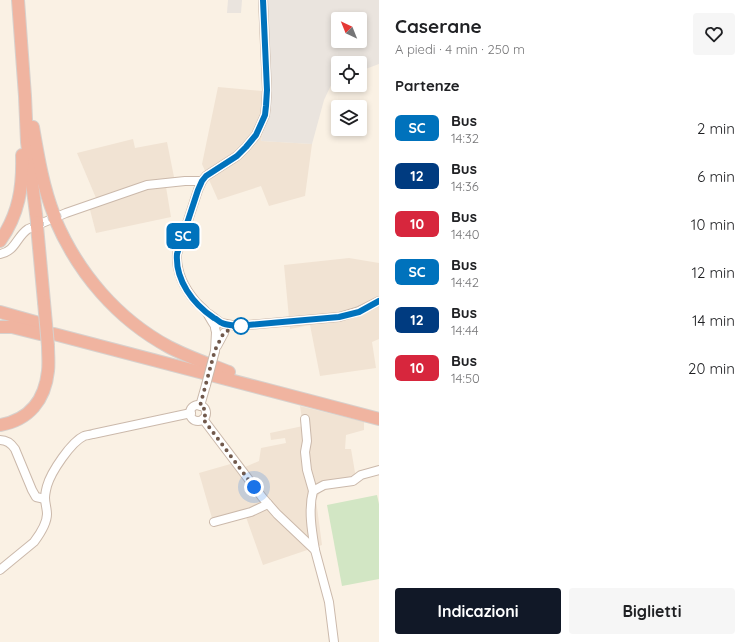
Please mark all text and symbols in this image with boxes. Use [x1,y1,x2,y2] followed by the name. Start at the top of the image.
[331,12,367,48] north arrow
[331,12,367,136] map controls
[693,13,735,55] button: heart
[395,14,482,38] text: Caserane
[395,41,525,57] text: A piedi · 4 min · 250 m
[331,56,367,92] button: locate
[395,76,460,95] text: Partenze
[331,100,367,136] button: layers
[451,111,477,130] text: Bus
[408,119,426,137] text: SC
[697,119,735,138] text: 2 min
[451,130,479,146] text: 14:32
[451,159,477,178] text: Bus
[410,167,424,185] text: 12
[697,167,735,186] text: 6 min
[451,178,479,194] text: 14:36
[451,207,477,226] text: Bus
[410,215,424,233] text: 10
[691,215,735,234] text: 10 min
[165,223,201,249] line badge: SC
[451,226,479,242] text: 14:40
[174,227,192,245] text: SC
[451,255,477,274] text: Bus
[408,263,426,281] text: SC
[691,263,735,282] text: 12 min
[451,274,479,290] text: 14:42
[451,303,477,322] text: Bus
[410,311,424,329] text: 12
[692,311,735,330] text: 14 min
[232,317,250,335] unlabelled marker
[451,322,479,338] text: 14:44
[451,351,477,370] text: Bus
[410,359,424,377] text: 10
[688,359,735,378] text: 20 min
[451,370,480,386] text: 14:50
[244,477,264,497] your location
[395,588,561,634] button: Indicazioni
[569,588,735,634] button: Biglietti

